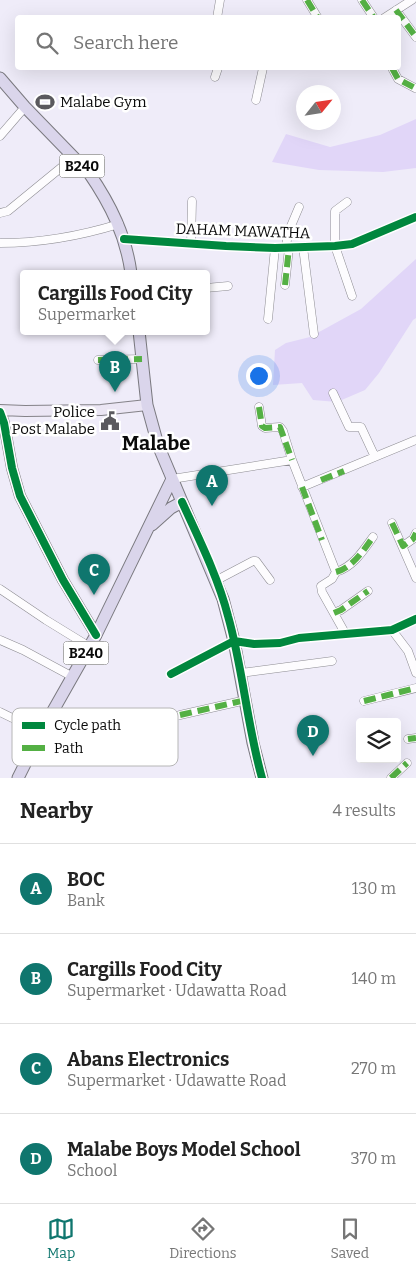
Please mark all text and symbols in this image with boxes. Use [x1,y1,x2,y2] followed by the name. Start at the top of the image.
[15,15,401,70] search box
[33,29,61,57] icon: search
[73,31,178,54] text: Search here
[296,85,341,130] north arrow
[34,91,56,113] sports icon: Malabe Gym
[60,93,147,111] place label: Malabe Gym
[59,154,104,178] road number: B240
[175,220,311,242] street label: DAHAM MAWATHA
[20,270,210,335] popup
[38,282,192,305] text: Cargills Food City
[38,305,136,324] text: Supermarket
[99,351,131,392] pin: B
[246,363,272,389] your location
[12,403,95,438] place label: Police Post Malabe
[99,410,121,432] public building icon: Police Post Malabe
[122,431,190,455] district label: Malabe
[196,465,228,506] pin: A
[78,554,110,595] pin: C
[64,641,108,664] road number: B240
[12,708,178,766] legend
[297,715,329,756] pin: D
[54,717,121,734] text: Cycle path
[356,718,401,763] map controls
[356,718,401,763] button: layers
[54,740,84,757] text: Path
[20,798,93,824] text: Nearby
[333,801,396,820] text: 4 results
[67,868,105,891] text: BOC
[30,879,42,898] text: A
[352,879,396,898] text: 130 m
[67,891,105,910] text: Bank
[67,958,222,981] text: Cargills Food City
[31,969,41,988] text: B
[351,969,396,988] text: 140 m
[67,981,287,1000] text: Supermarket · Udawatta Road
[67,1048,229,1071] text: Abans Electronics
[31,1059,41,1078] text: C
[351,1059,396,1078] text: 270 m
[67,1071,287,1090] text: Supermarket · Udawatte Road
[67,1138,301,1161] text: Malabe Boys Model School
[30,1149,42,1168] text: D
[350,1149,396,1168] text: 370 m
[67,1161,117,1180] text: School
[47,1215,75,1262] tab: Map
[169,1215,237,1262] tab: Directions
[331,1215,369,1262] tab: Saved

